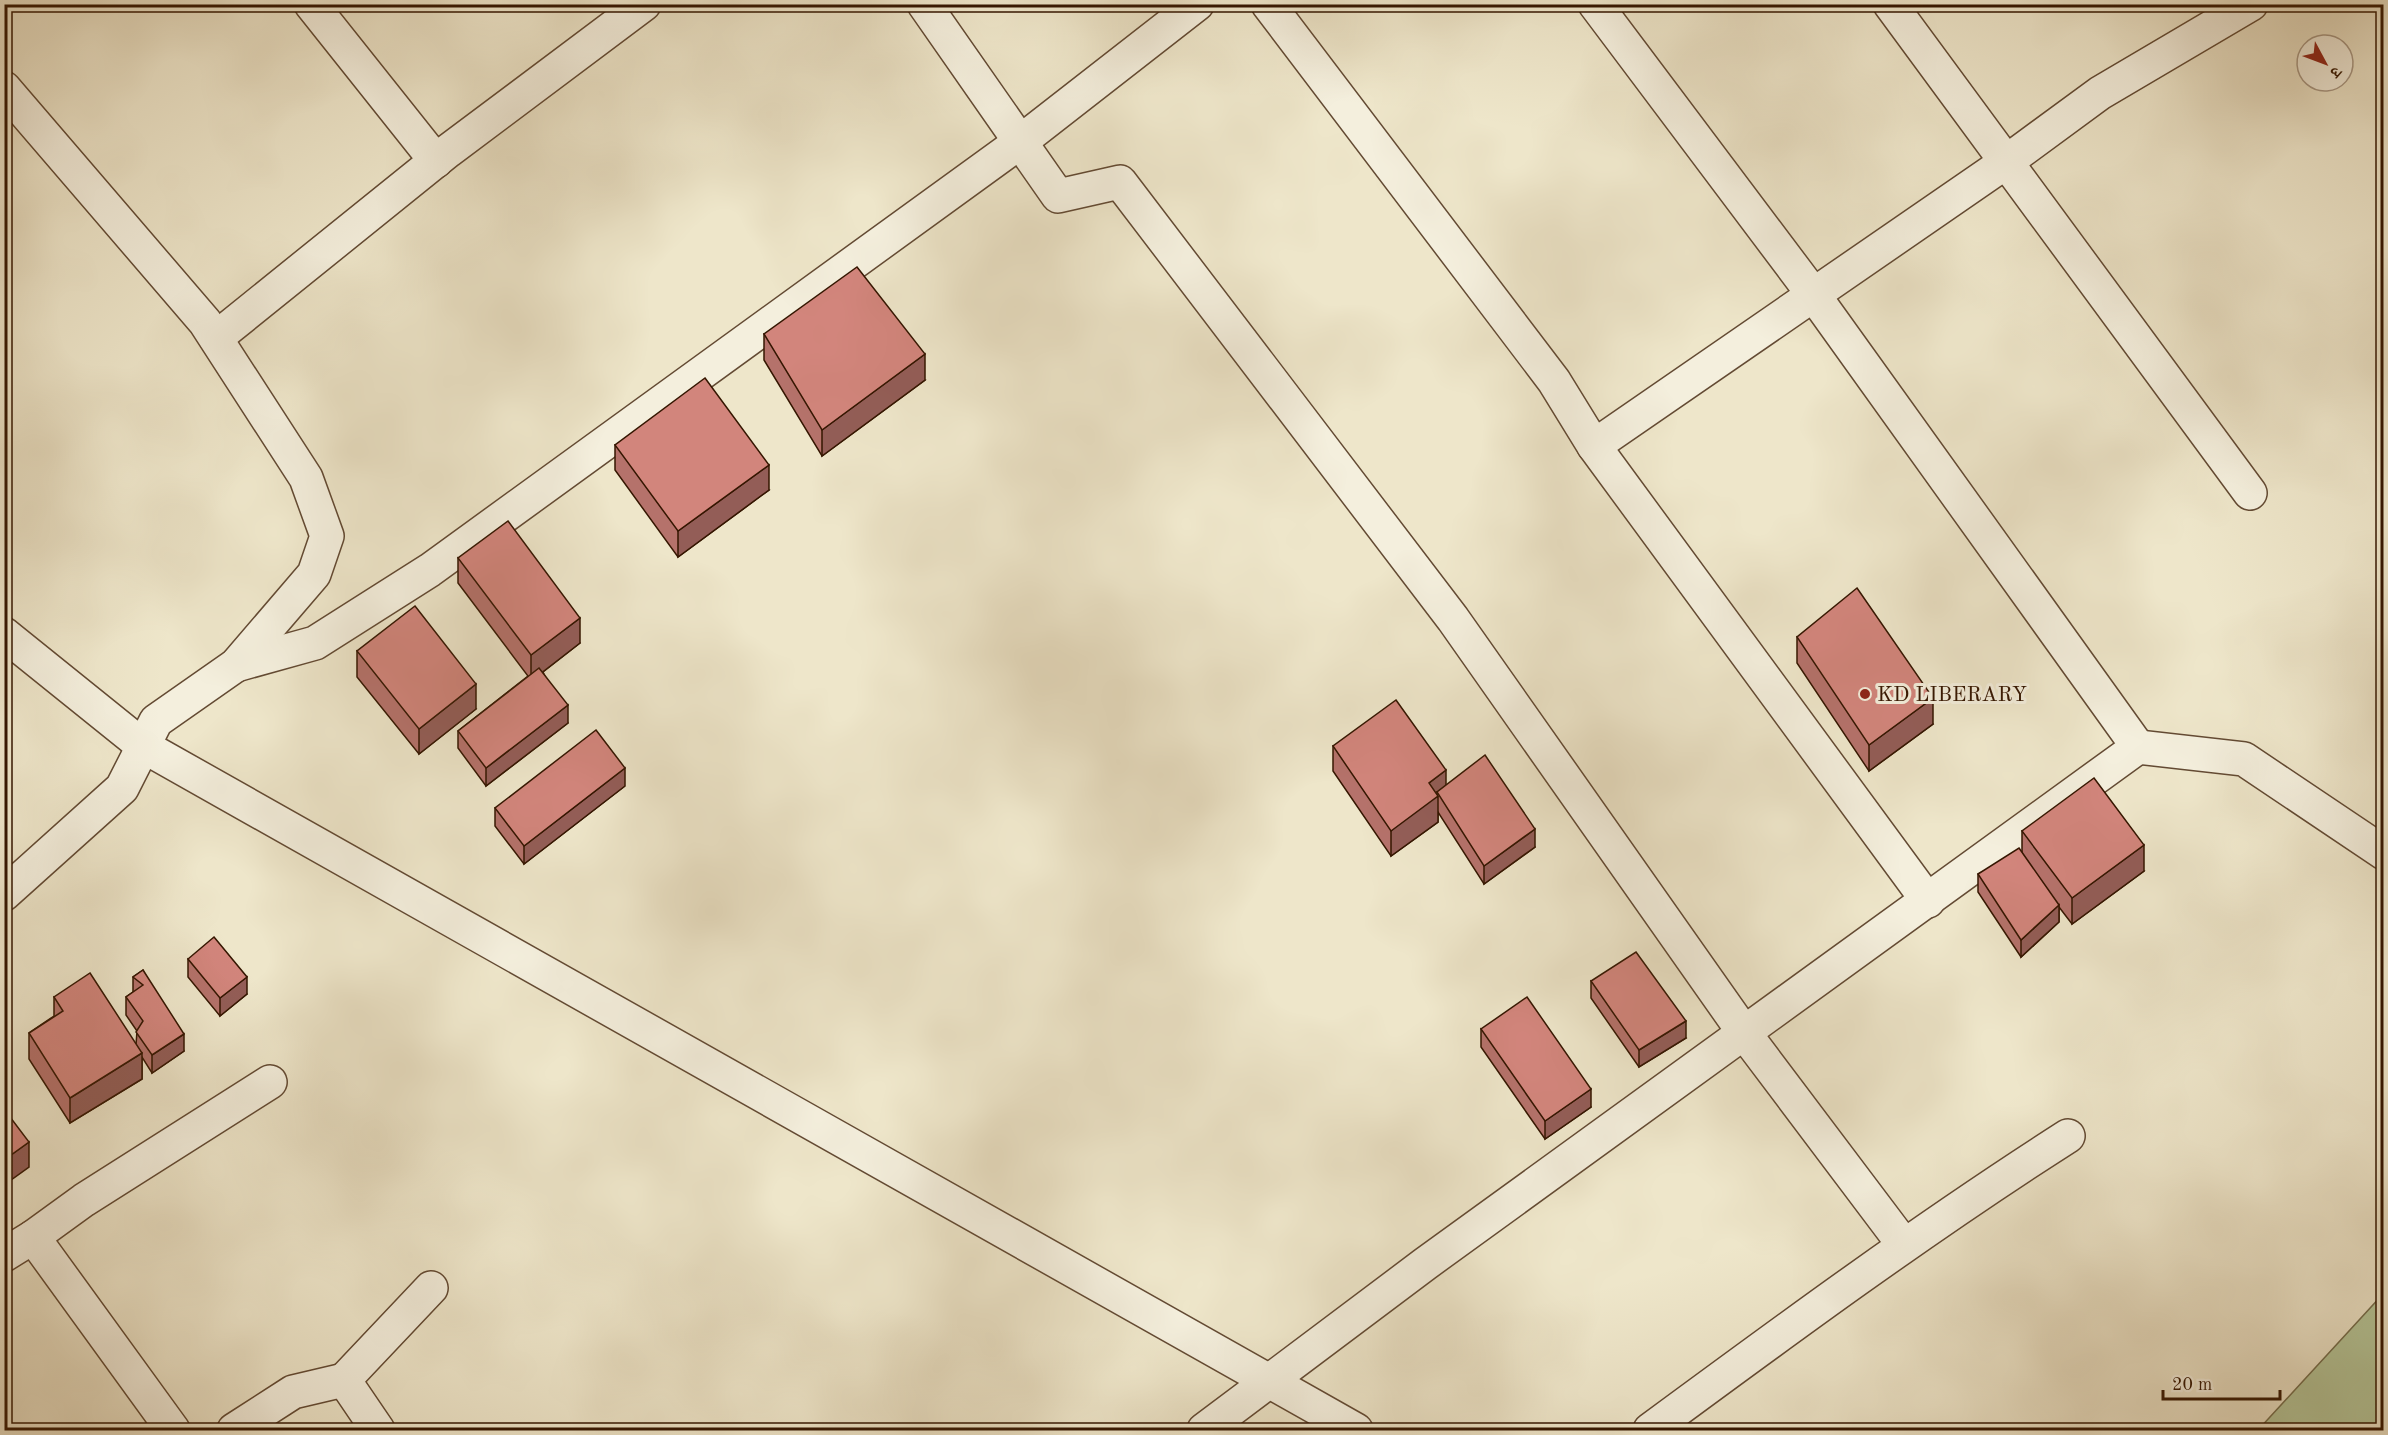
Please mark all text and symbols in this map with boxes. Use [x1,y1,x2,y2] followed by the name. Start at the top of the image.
[2295,33,2355,93] north arrow
[2325,62,2344,81] text: उ
[1877,685,2027,706] place label: KD LIBERARY
[1858,687,1872,701] marker: KD LIBERARY
[2163,1363,2280,1401] scale bar
[2172,1376,2212,1394] text: 20 m

